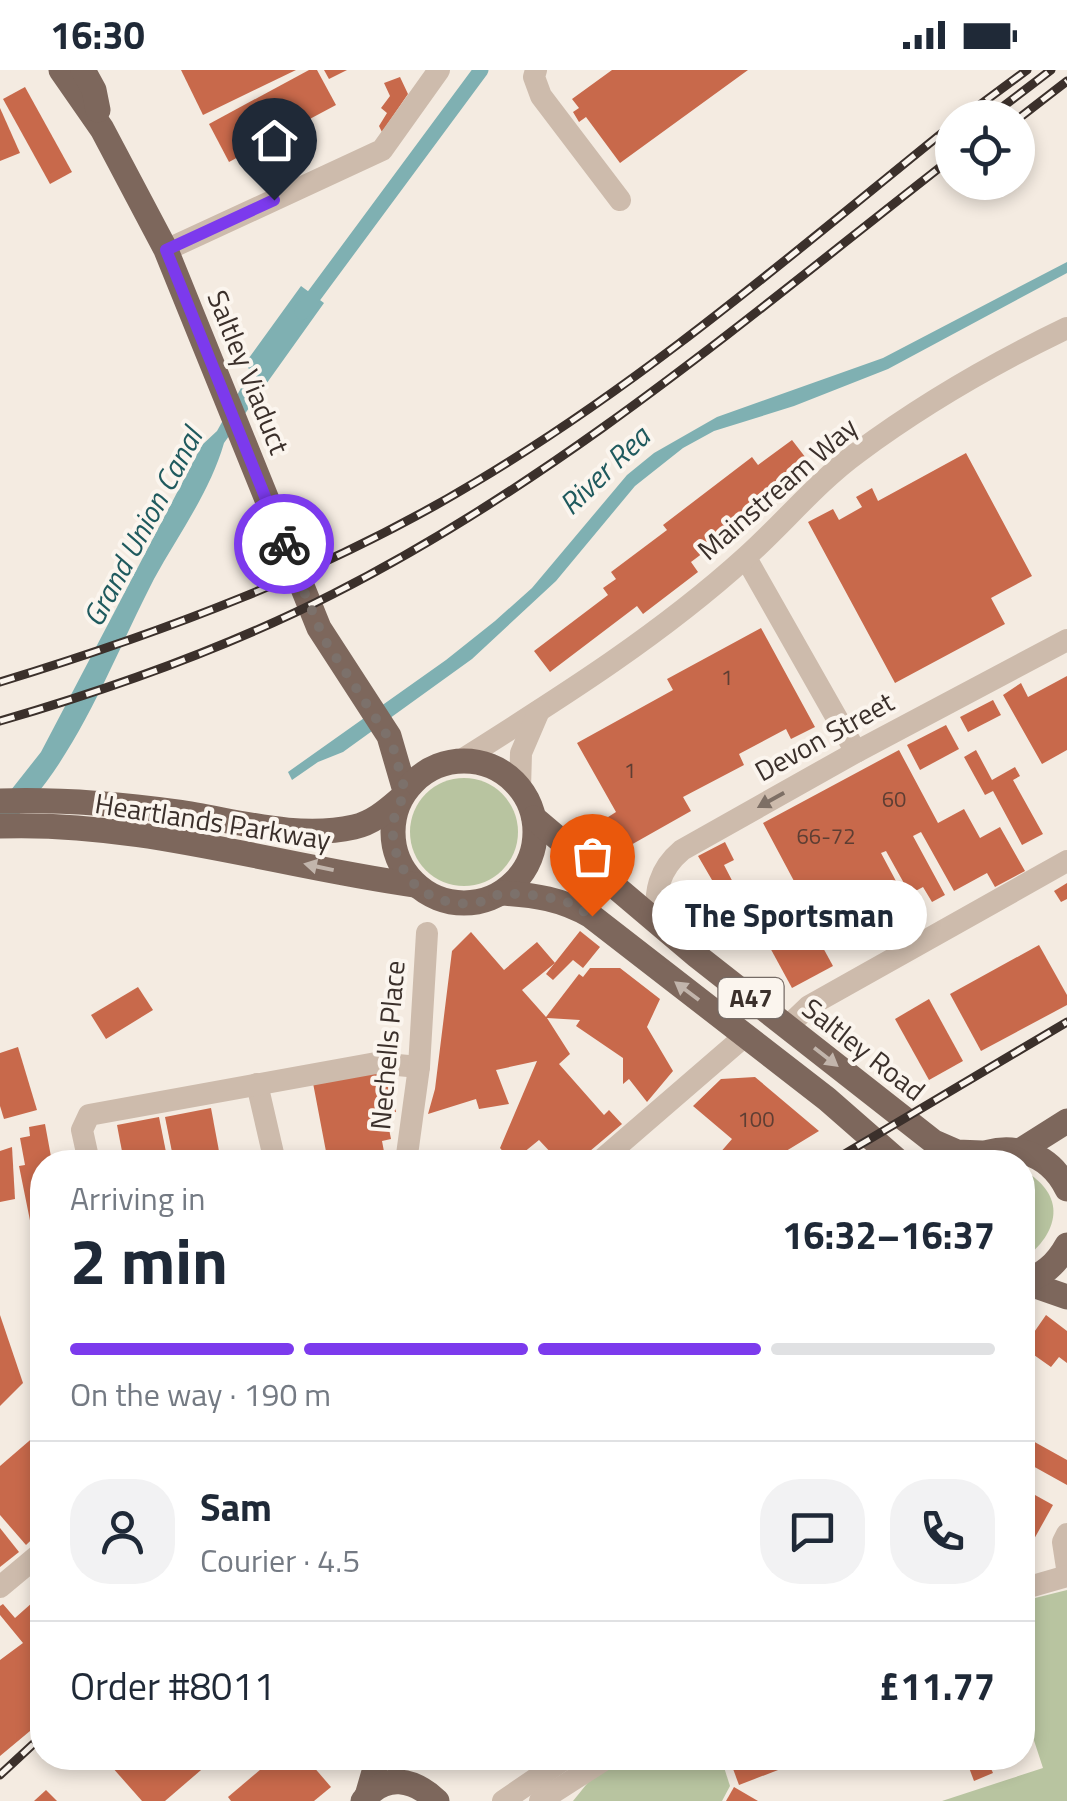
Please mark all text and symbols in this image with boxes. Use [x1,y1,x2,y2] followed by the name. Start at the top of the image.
[50,6,145,64] text: 16:30
[232,98,317,201] pin
[935,100,1035,200] map controls
[935,100,1035,200] button: locate
[247,113,302,168] icon: home
[197,283,302,461] street label: Saltley Viaduct
[687,406,867,570] street label: Mainstream Way
[548,413,662,525] water label: River Rea
[70,416,215,635] water label: Grand Union Canal
[234,494,334,594] courier
[257,517,312,572] icon: bike
[721,660,733,694] house number: 1
[747,680,902,792] street label: Devon Street
[624,753,636,787] house number: 1
[92,781,334,861] street label: Heartlands Parkway
[882,782,906,816] house number: 60
[757,791,785,808] one-way arrow
[550,814,635,917] pin
[797,819,855,853] house number: 66-72
[565,829,620,884] icon: bag
[303,859,334,875] one-way arrow
[652,881,927,951] callout: The Sportsman
[685,891,894,939] text: The Sportsman
[358,959,416,1131] street label: Nechells Place
[718,978,784,1018] road number: A47
[674,982,700,1002] one-way arrow
[793,987,935,1111] street label: Saltley Road
[813,1046,839,1067] one-way arrow
[738,1102,774,1136] house number: 100
[70,1174,206,1222] text: Arriving in
[782,1206,995,1264] text: 16:32–16:37
[70,1210,228,1309] text: 2 min
[70,1370,331,1418] text: On the way · 190 m
[200,1478,272,1536] text: Sam
[70,1479,175,1584] button: person
[760,1479,865,1584] button: chat
[890,1479,995,1584] button: phone
[200,1536,360,1584] text: Courier · 4.5
[70,1657,275,1715] text: Order #8011
[879,1657,995,1715] text: £11.77

